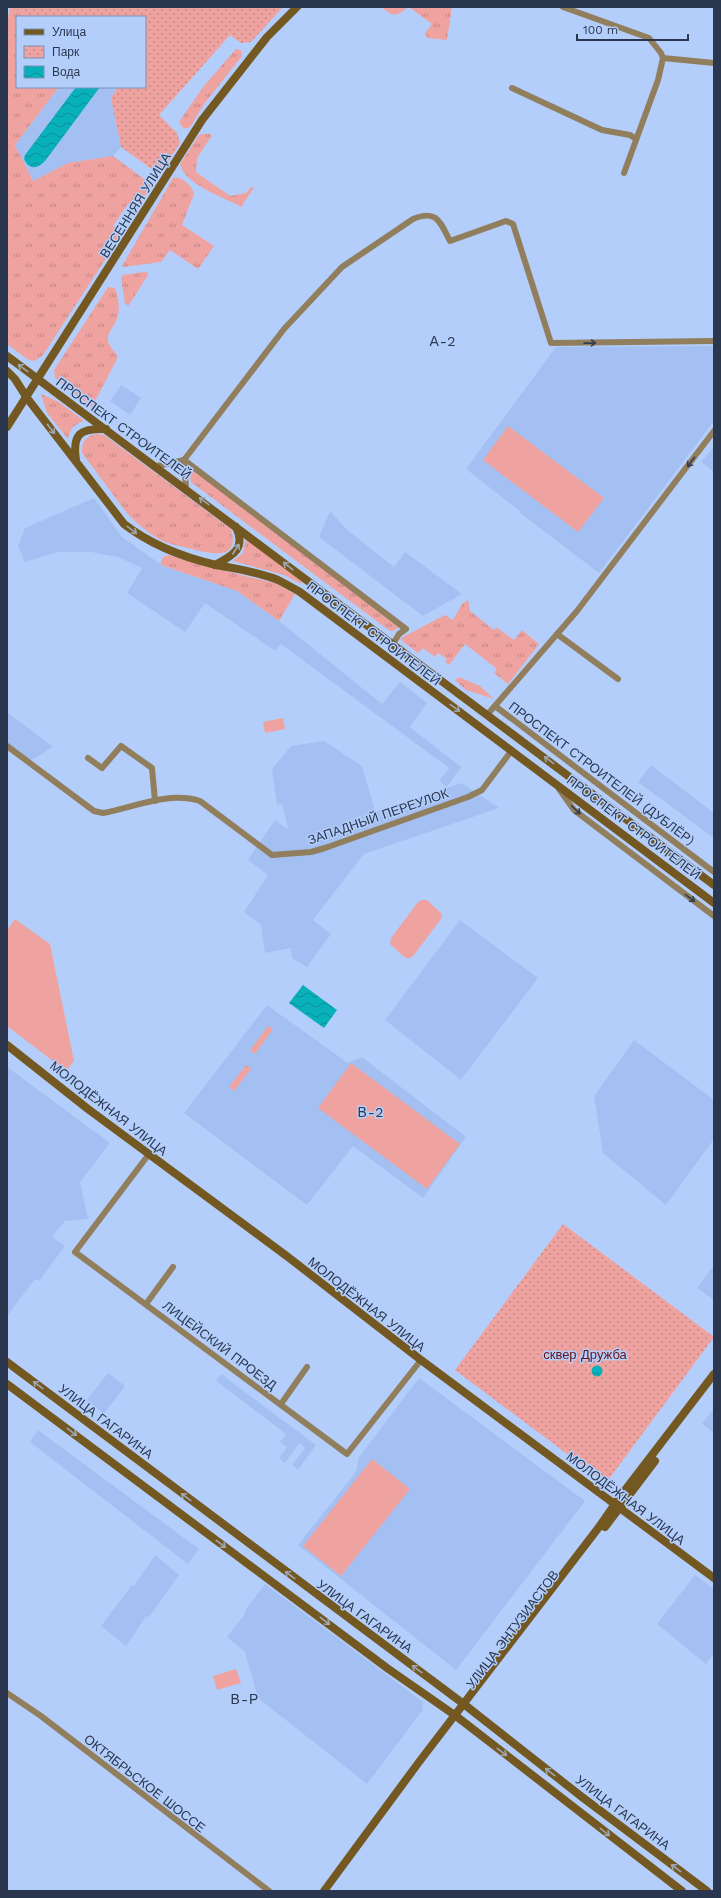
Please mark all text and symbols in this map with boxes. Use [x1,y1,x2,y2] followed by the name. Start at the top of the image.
[16,16,146,88] legend
[577,16,688,42] scale bar
[583,23,618,37] text: 100 m
[52,25,86,39] text: Улица
[52,45,80,59] text: Парк
[52,65,80,79] text: Вода
[97,150,174,261] street label: ВЕСЕННЯЯ УЛИЦА
[429,333,457,349] district label: А-2
[583,339,596,347] one-way arrow
[17,363,28,372] one-way arrow
[53,374,194,482] street label: ПРОСПЕКТ СТРОИТЕЛЕЙ
[46,423,55,434] one-way arrow
[686,456,695,467] one-way arrow
[199,497,210,506] one-way arrow
[126,526,137,534] one-way arrow
[231,543,240,554] one-way arrow
[283,562,294,570] one-way arrow
[304,578,443,688] street label: ПРОСПЕКТ СТРОИТЕЛЕЙ
[506,698,698,848] street label: ПРОСПЕКТ СТРОИТЕЛЕЙ (ДУБЛЁР)
[449,704,460,712] one-way arrow
[543,756,554,764] one-way arrow
[564,772,704,882] street label: ПРОСПЕКТ СТРОИТЕЛЕЙ
[306,785,451,848] street label: ЗАПАДНЫЙ ПЕРЕУЛОК
[571,806,581,815] one-way arrow
[684,893,695,902] one-way arrow
[47,1058,171,1159] street label: МОЛОДЁЖНАЯ УЛИЦА
[357,1104,385,1120] district label: В-2
[305,1254,429,1355] street label: МОЛОДЁЖНАЯ УЛИЦА
[160,1298,280,1393] street label: ЛИЦЕЙСКИЙ ПРОЕЗД
[543,1347,628,1362] park label: сквер Дружба
[33,1381,44,1389] one-way arrow
[56,1381,156,1462] street label: УЛИЦА ГАГАРИНА
[66,1428,77,1436] one-way arrow
[563,1449,688,1548] street label: МОЛОДЁЖНАЯ УЛИЦА
[181,1493,192,1501] one-way arrow
[215,1539,226,1548] one-way arrow
[463,1567,562,1691] street label: УЛИЦА ЭНТУЗИАСТОВ
[285,1571,296,1580] one-way arrow
[314,1577,416,1656] street label: УЛИЦА ГАГАРИНА
[319,1617,330,1626] one-way arrow
[412,1665,423,1674] one-way arrow
[231,1691,259,1707] district label: В-Р
[81,1731,209,1836] street label: ОКТЯБРЬСКОЕ ШОССЕ
[497,1748,508,1757] one-way arrow
[545,1768,556,1776] one-way arrow
[573,1772,673,1853] street label: УЛИЦА ГАГАРИНА
[599,1828,610,1836] one-way arrow
[671,1863,682,1872] one-way arrow

